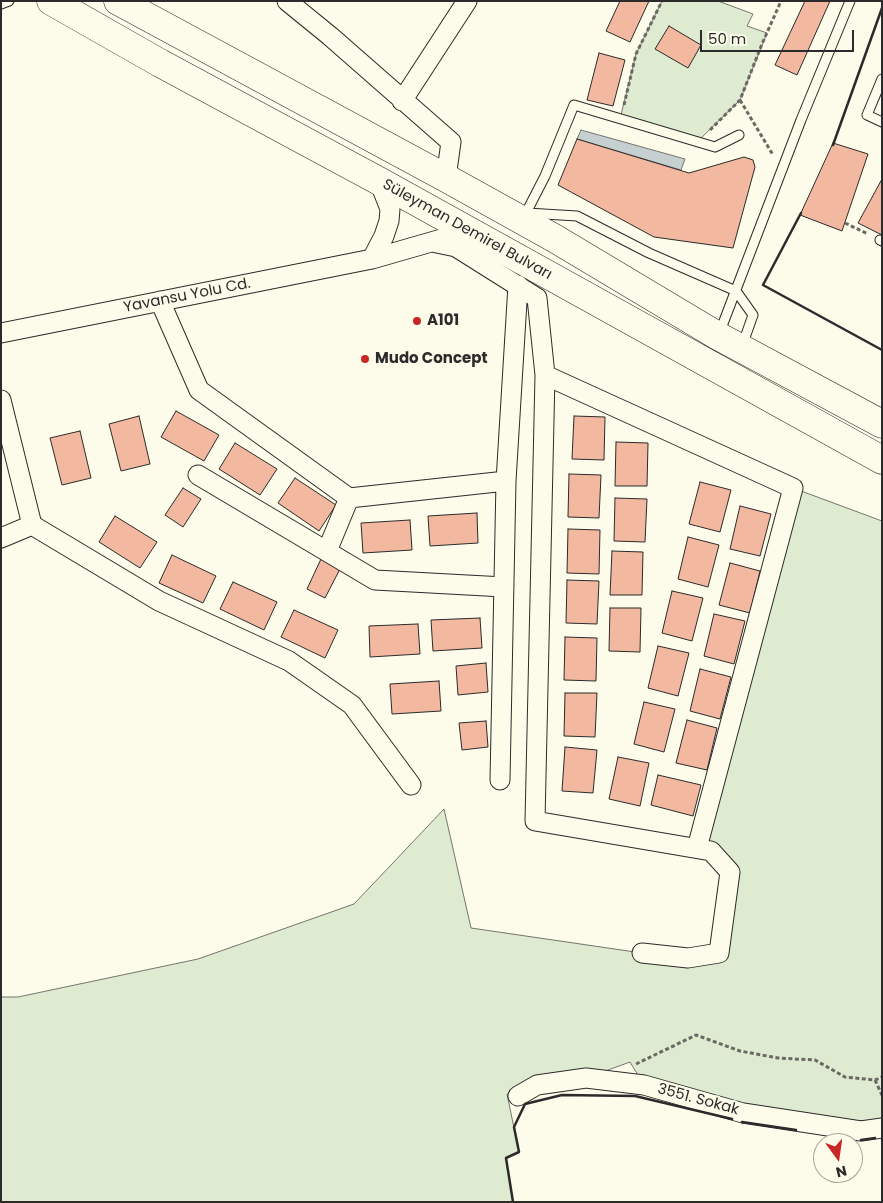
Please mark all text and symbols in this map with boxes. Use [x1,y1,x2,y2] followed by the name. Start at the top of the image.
[703,20,857,52] scale bar
[708,28,746,49] text: 50 m
[379,176,555,284] street label: Süleyman Demirel Bulvarı
[122,275,252,317] street label: Yavansu Yolu Cd.
[427,312,459,330] place label: A101
[411,315,423,327] marker: A101
[375,350,487,368] place label: Mudo Concept
[359,353,371,365] marker: Mudo Concept
[655,1080,741,1120] street label: 3551. Sokak
[813,1133,863,1183] north arrow
[834,1161,849,1183] text: N

